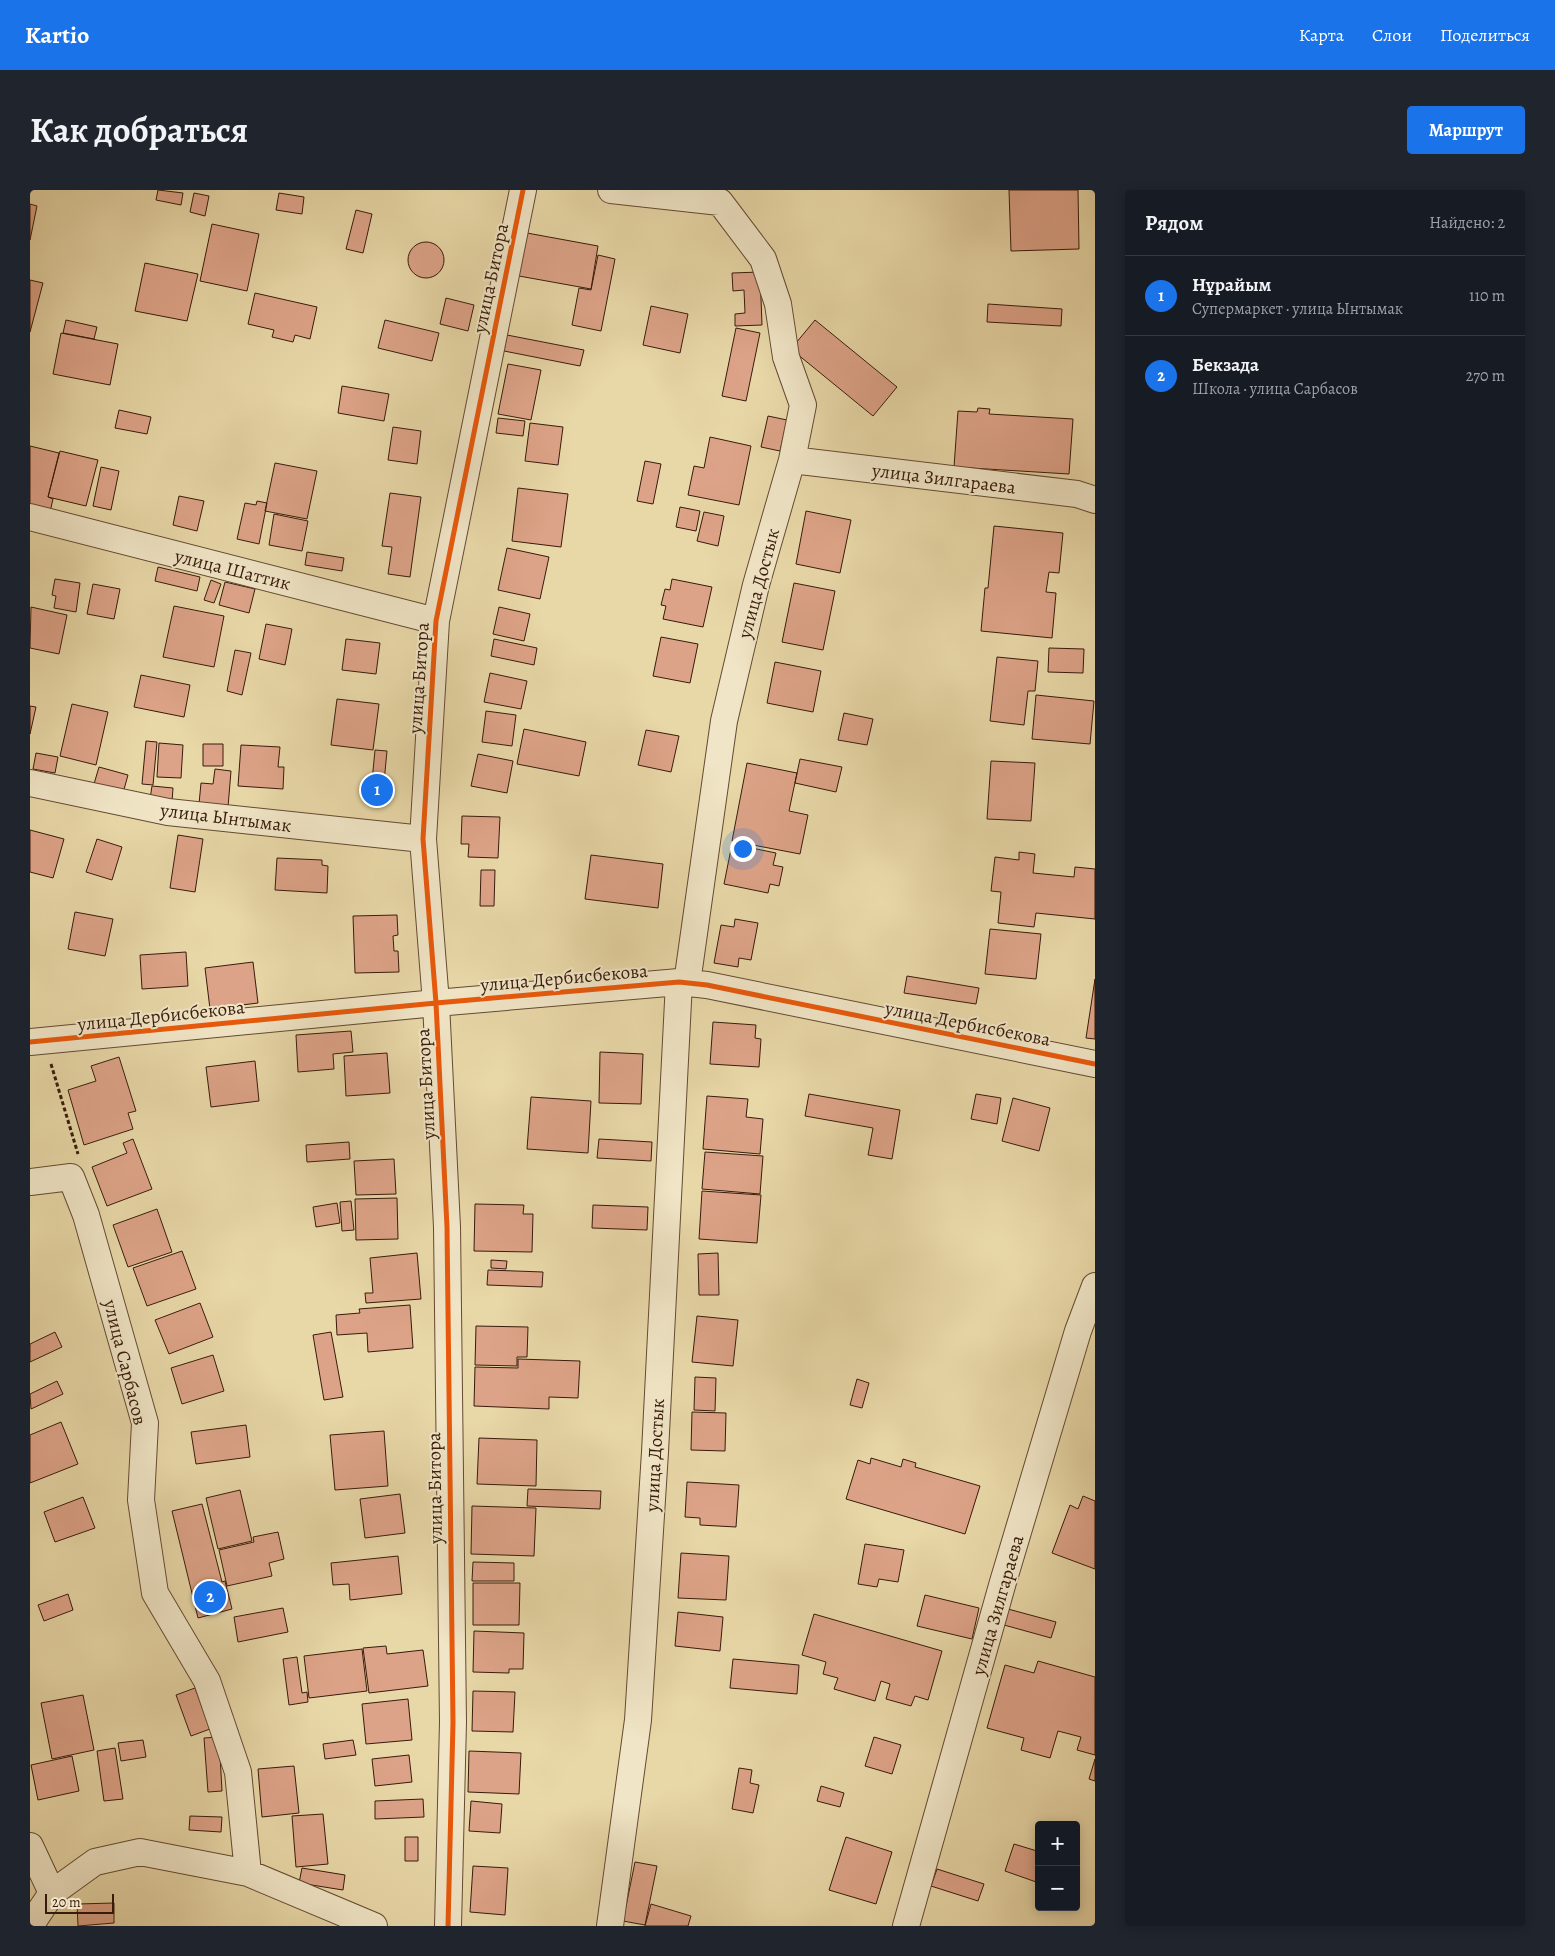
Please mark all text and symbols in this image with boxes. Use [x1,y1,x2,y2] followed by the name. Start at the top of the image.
[25,19,89,51] text: Kartio
[1299,23,1344,47] text: Карта
[1372,23,1412,47] text: Слои
[1440,23,1530,47] text: Поделиться
[30,106,248,154] text: Как добраться
[1407,106,1525,154] button: Маршрут
[1145,209,1203,237] text: Рядом
[1429,212,1505,234] text: Найдено: 2
[466,221,515,336] street label: улица Битора
[1192,272,1271,298] text: Нұрайым
[1158,285,1164,307] text: 1
[1469,285,1505,307] text: 110 m
[1192,298,1403,320] text: Супермаркет · улица Ынтымак
[1192,352,1259,378] text: Бекзада
[1157,365,1165,387] text: 2
[1466,365,1505,387] text: 270 m
[1192,378,1358,400] text: Школа · улица Сарбасов
[870,457,1017,501] street label: улица Зилгараева
[731,525,786,642] street label: улица Достык
[171,543,294,597] street label: улица Шаттик
[402,621,436,736] street label: улица Битора
[361,771,393,809] pin: 1
[158,797,293,839] street label: улица Ынтымак
[730,836,756,862] your location
[478,958,649,998] street label: улица Дербисбекова
[75,994,246,1038] street label: улица Дербисбекова
[882,995,1053,1053] street label: улица Дербисбекова
[410,1027,442,1141] street label: улица Битора
[97,1296,153,1428] street label: улица Сарбасов
[639,1398,671,1513] street label: улица Достык
[421,1432,449,1545] street label: улица Битора
[965,1532,1030,1679] street label: улица Зилгараева
[194,1578,226,1616] pin: 2
[1035,1821,1080,1911] map controls
[1035,1821,1080,1866] button: +
[1035,1866,1080,1911] button: −
[45,1891,114,1914] scale bar
[52,1893,81,1912] text: 20 m

